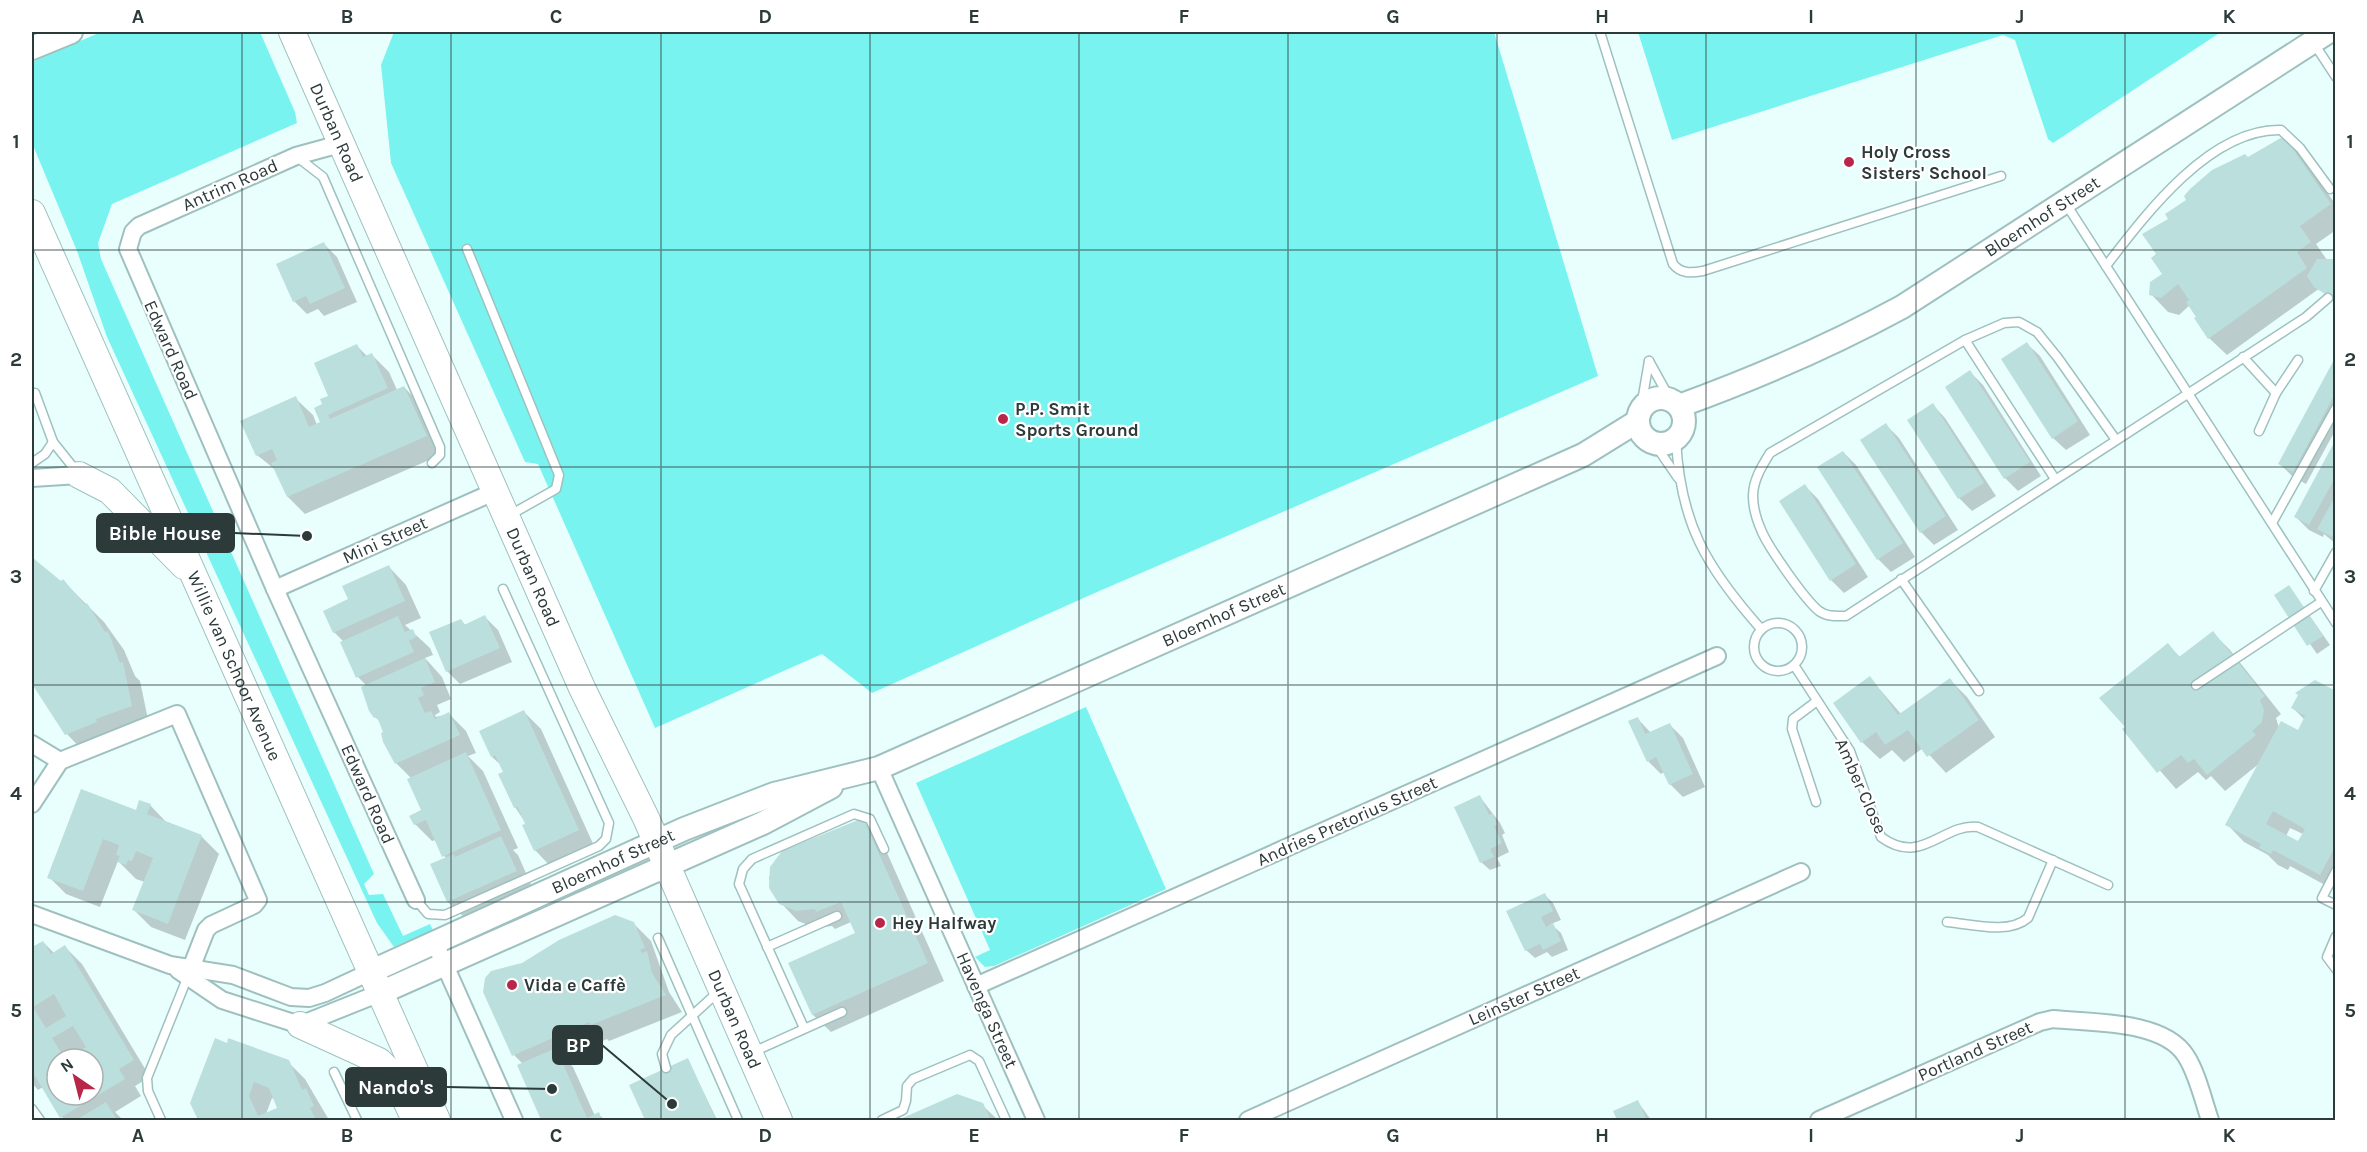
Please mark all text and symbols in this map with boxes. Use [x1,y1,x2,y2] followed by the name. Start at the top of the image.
[132,5,145,28] text: A
[341,5,353,28] text: B
[550,5,562,28] text: C
[758,5,772,28] text: D
[968,5,980,28] text: E
[1179,5,1190,28] text: F
[1386,5,1400,28] text: G
[1595,5,1609,28] text: H
[1808,5,1814,28] text: I
[2016,5,2024,28] text: J
[2222,5,2236,28] text: K
[305,79,368,186] street label: Durban Road
[12,130,20,153] text: 1
[2346,130,2354,153] text: 1
[1861,141,1987,184] place label: Holy Cross Sisters' School
[179,154,281,216] street label: Antrim Road
[1842,155,1856,169] marker: Holy Cross Sisters' School
[1980,171,2104,262] street label: Bloemhof Street
[139,297,203,403] street label: Edward Road
[10,348,22,371] text: 2
[2344,348,2356,371] text: 2
[1015,398,1139,441] place label: P.P. Smit Sports Ground
[996,412,1010,426] marker: P.P. Smit Sports Ground
[339,511,431,568] street label: Mini Street
[97,514,234,552] callout: Bible House
[109,522,221,545] text: Bible House
[501,524,565,630] street label: Durban Road
[10,565,22,588] text: 3
[2344,565,2356,588] text: 3
[182,568,286,764] street label: Willie van Schoor Avenue
[1159,578,1289,652] street label: Bloemhof Street
[1830,735,1892,837] street label: Amber Close
[336,741,400,847] street label: Edward Road
[1253,771,1441,871] street label: Andries Pretorius Street
[10,782,22,805] text: 4
[2344,782,2356,805] text: 4
[548,824,678,899] street label: Bloemhof Street
[892,912,996,934] place label: Hey Halfway
[873,916,887,930] marker: Hey Halfway
[952,948,1023,1072] street label: Havenga Street
[1465,962,1583,1030] street label: Leinster Street
[703,966,766,1072] street label: Durban Road
[524,974,626,996] place label: Vida e Caffè
[505,978,519,992] marker: Vida e Caffè
[10,999,22,1022] text: 5
[2344,999,2356,1022] text: 5
[1914,1016,2036,1086] street label: Portland Street
[553,1026,602,1064] callout: BP
[566,1034,591,1057] text: BP
[45,1047,105,1107] north arrow
[57,1054,77,1076] text: N
[346,1068,446,1106] callout: Nando's
[358,1076,434,1099] text: Nando's
[132,1124,145,1147] text: A
[341,1124,353,1147] text: B
[550,1124,562,1147] text: C
[758,1124,772,1147] text: D
[968,1124,980,1147] text: E
[1179,1124,1190,1147] text: F
[1386,1124,1400,1147] text: G
[1595,1124,1609,1147] text: H
[1808,1124,1814,1147] text: I
[2016,1124,2024,1147] text: J
[2222,1124,2236,1147] text: K

